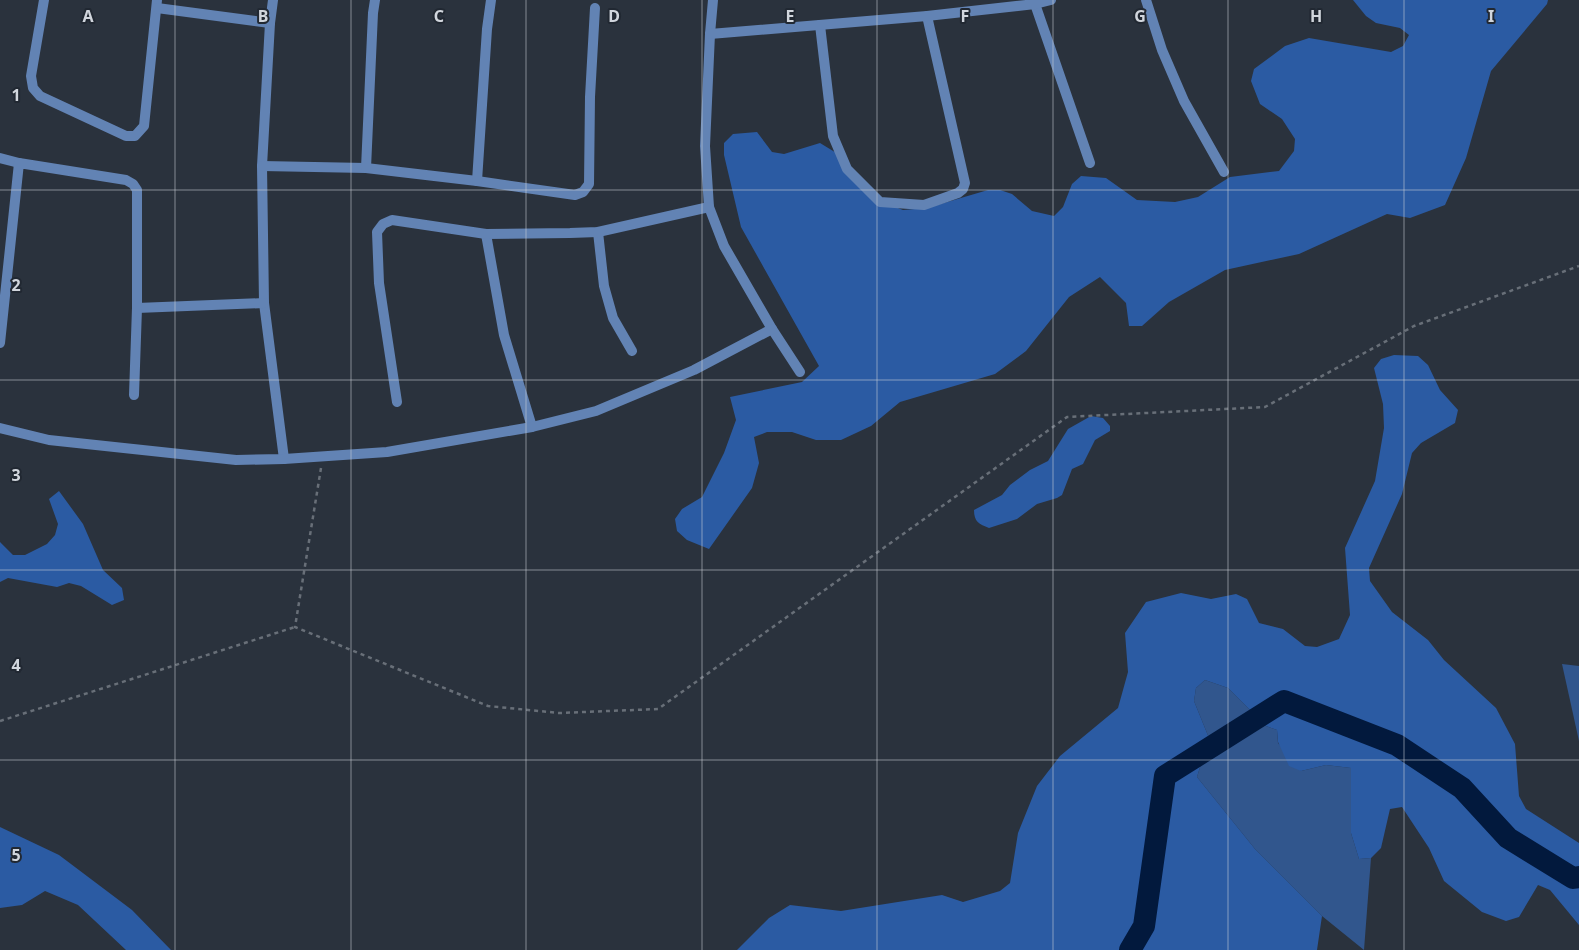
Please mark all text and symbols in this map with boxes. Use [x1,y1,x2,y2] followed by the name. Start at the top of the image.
[82,5,94,27] text: A
[258,5,268,27] text: B
[434,5,444,27] text: C
[608,5,620,27] text: D
[786,5,795,27] text: E
[961,5,969,27] text: F
[1134,5,1146,27] text: G
[1310,5,1322,27] text: H
[1488,5,1494,27] text: I
[11,84,21,106] text: 1
[11,274,21,296] text: 2
[11,464,21,486] text: 3
[11,654,21,676] text: 4
[11,844,21,866] text: 5

